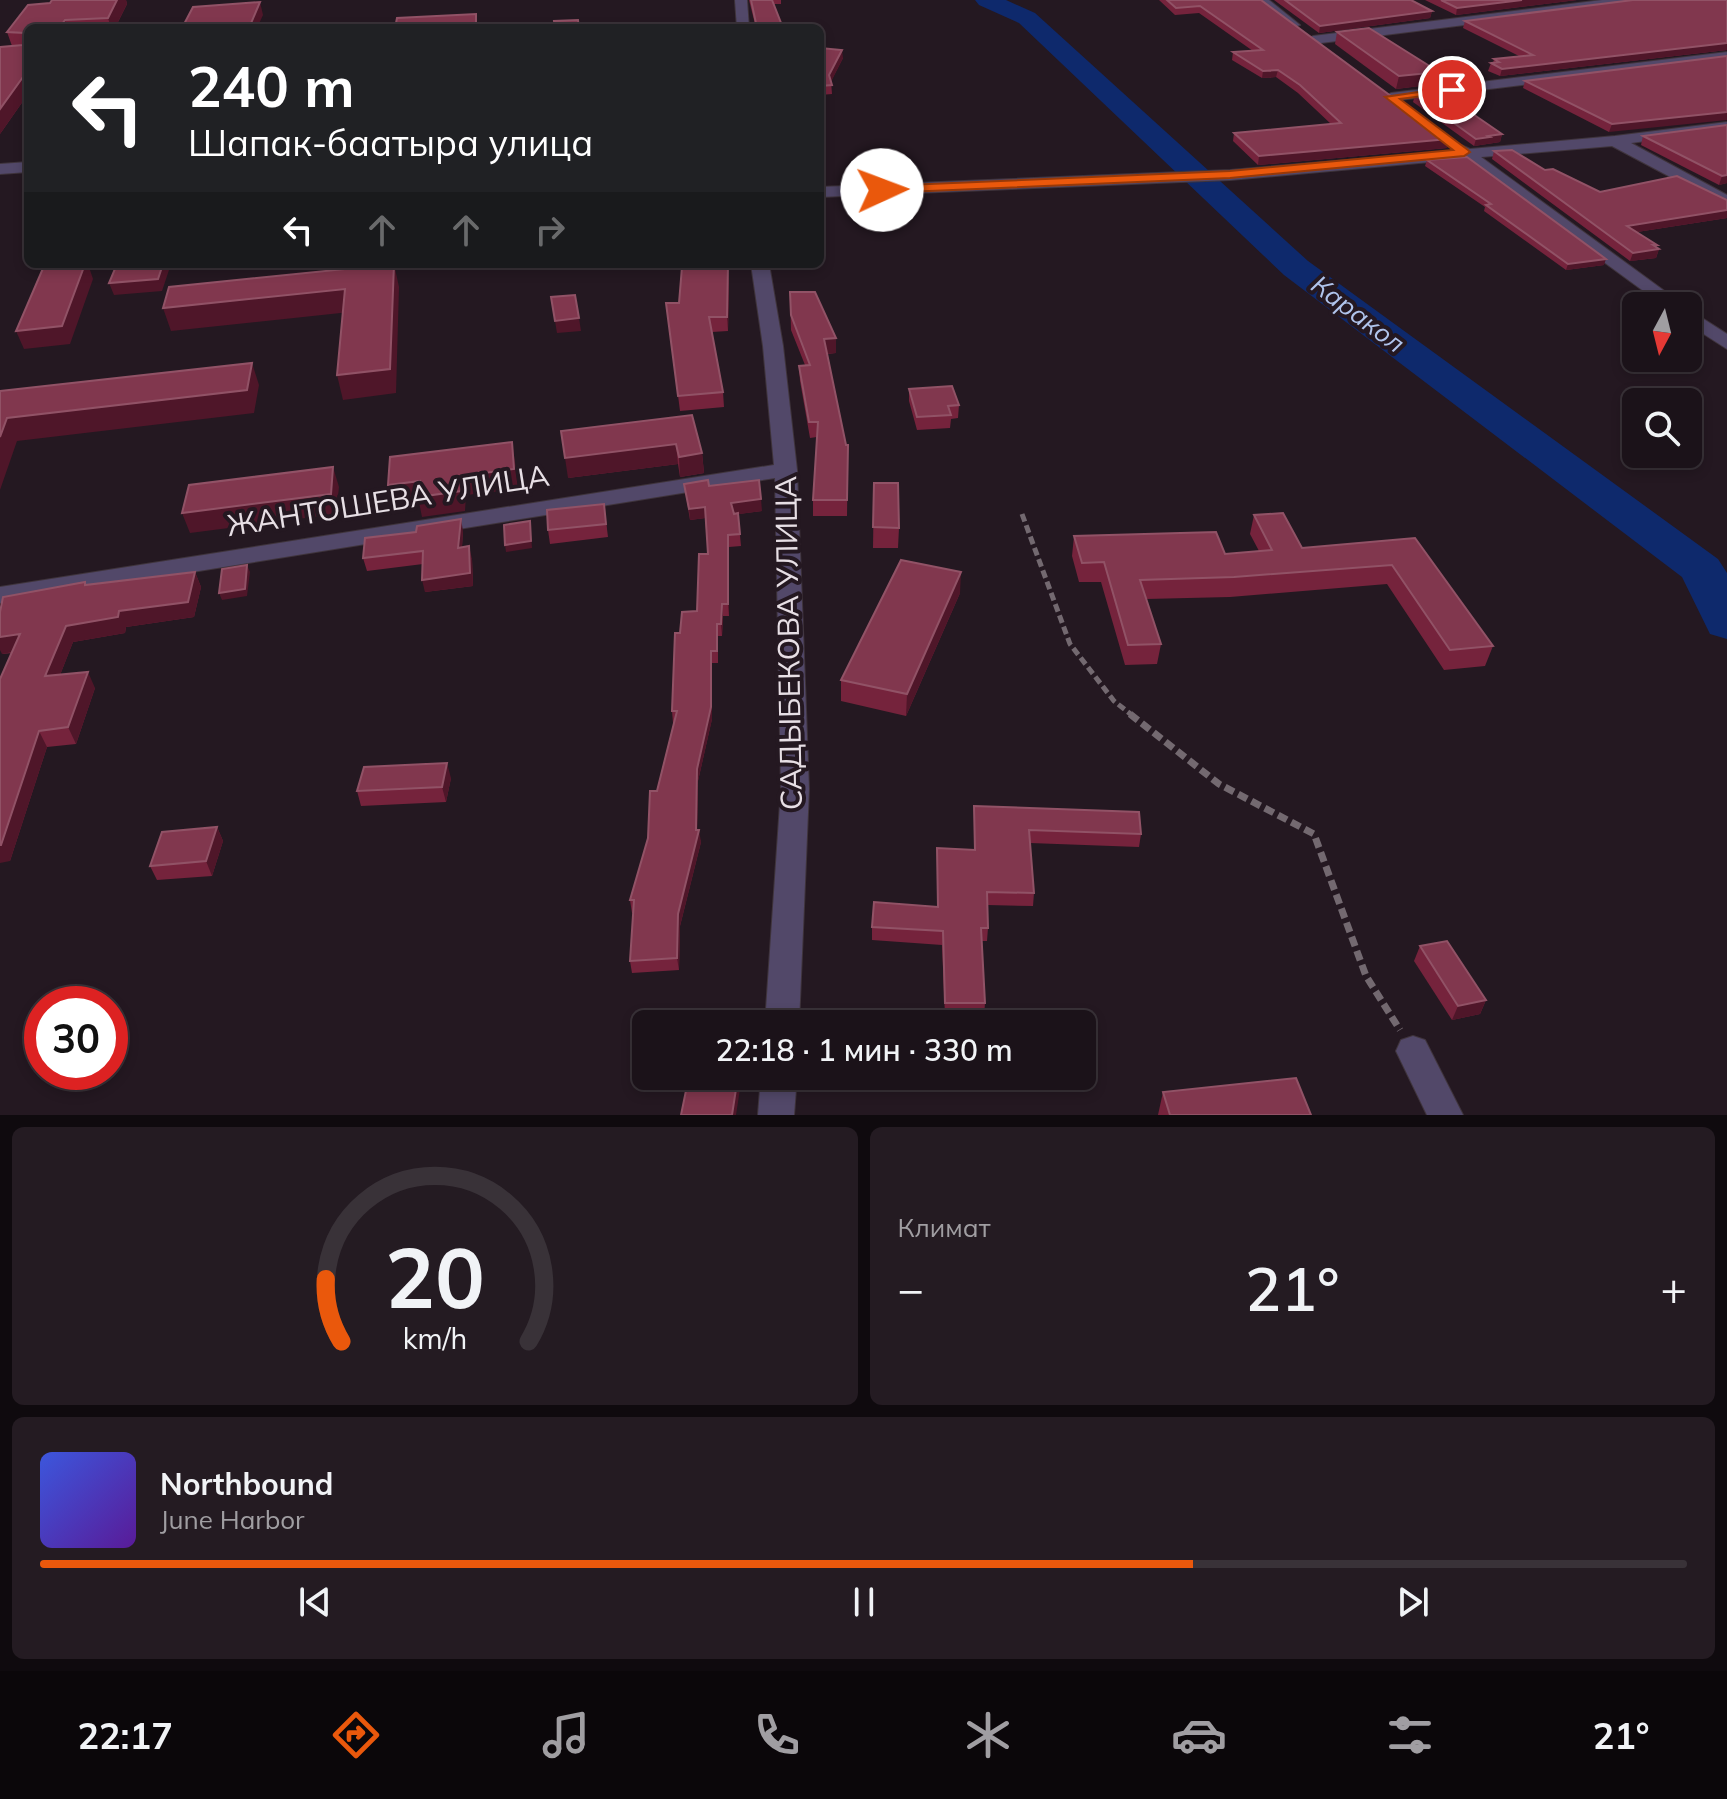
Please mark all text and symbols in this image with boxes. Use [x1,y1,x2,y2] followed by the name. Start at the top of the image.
[188,51,355,121] text: 240 m
[56,56,160,160] icon: left
[1418,56,1486,124] pin
[1430,68,1474,112] icon: arrive
[188,120,593,165] text: Шапак-баатыра улица
[840,148,924,232] position arrow
[276,208,320,252] icon: left
[360,208,404,252] icon: ahead
[444,208,488,252] icon: ahead
[528,208,572,252] icon: right
[1305,268,1412,360] water label: Каракол
[1622,292,1702,372] north arrow
[1622,292,1702,468] map controls
[1622,388,1702,468] button: search
[224,456,552,544] street label: ЖАНТОШЕВА УЛИЦА
[766,476,810,810] street label: САДЫБЕКОВА УЛИЦА
[24,986,128,1090] speed limit sign: 30
[715,1031,1013,1069] text: 22:18 · 1 мин · 330 m
[898,1211,991,1244] text: Климат
[385,1224,485,1329] text: 20
[1245,1251,1340,1326] text: 21°
[898,1261,924,1316] text: −
[1661,1261,1687,1316] text: +
[402,1320,467,1356] text: km/h
[160,1465,333,1503] text: Northbound
[160,1503,305,1536] text: June Harbor
[293,1580,337,1624] icon: previous
[842,1580,886,1624] icon: pause
[1391,1580,1435,1624] icon: next
[328,1707,384,1763] icon: directions
[538,1707,594,1763] icon: music
[749,1707,805,1763] icon: phone
[960,1707,1016,1763] icon: climate
[1171,1707,1227,1763] icon: car
[1382,1707,1438,1763] icon: filters
[77,1713,173,1758] text: 22:17
[1593,1713,1650,1758] text: 21°

